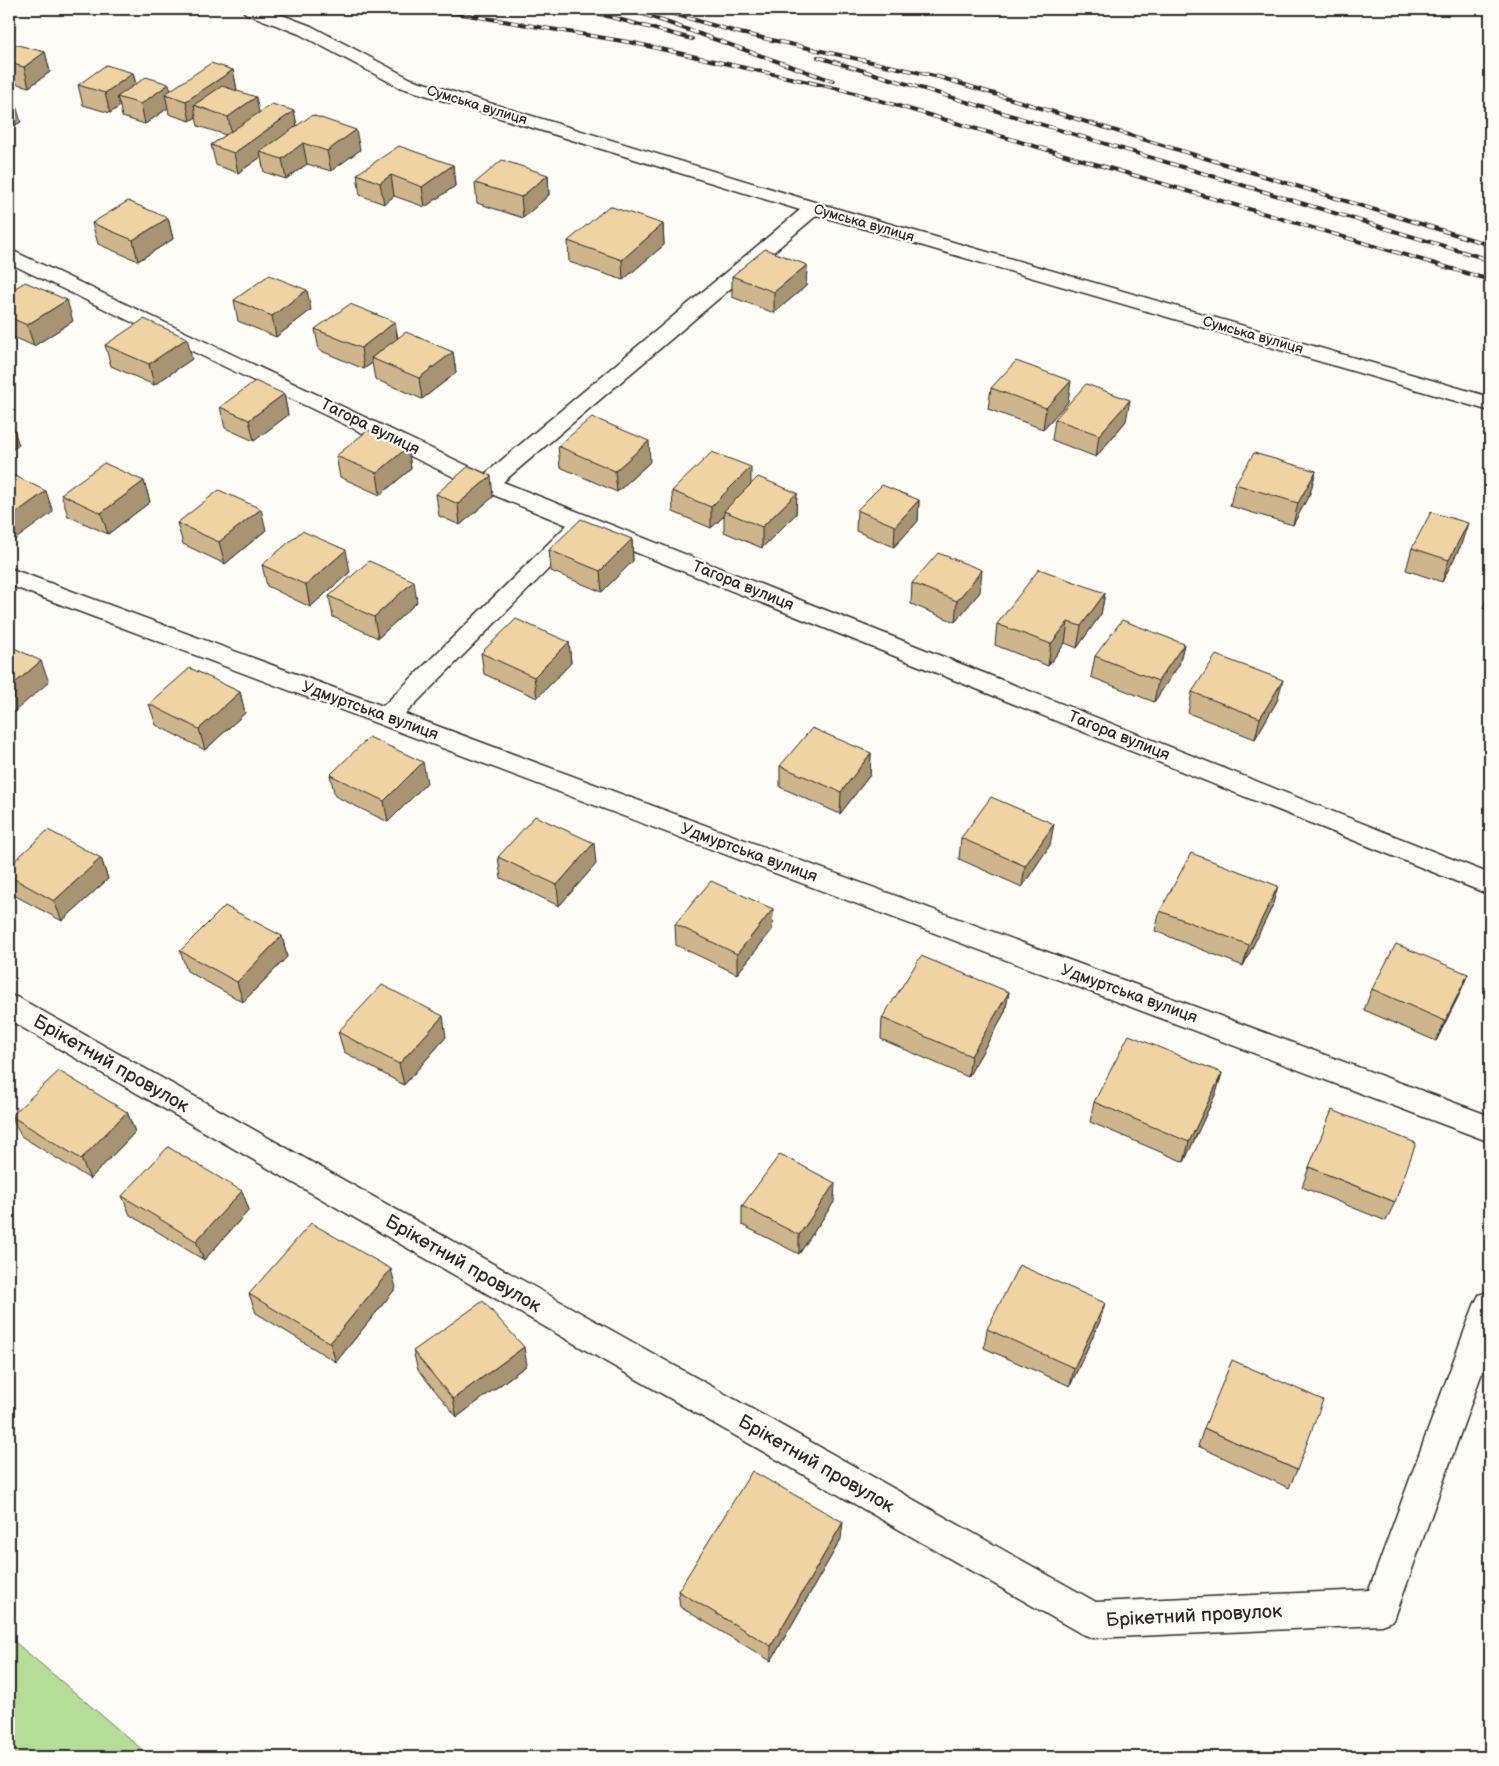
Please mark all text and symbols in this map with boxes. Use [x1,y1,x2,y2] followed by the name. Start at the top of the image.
[425,82,529,128] street label: Сумська вулиця
[812,201,916,246] street label: Сумська вулиця
[1201,313,1305,358] street label: Сумська вулиця
[317,395,423,459] street label: Тагора вулиця
[689,557,797,615] street label: Тагора вулиця
[299,677,441,745] street label: Удмуртська вулиця
[1065,707,1173,765] street label: Тагора вулиця
[678,819,820,887] street label: Удмуртська вулиця
[1058,960,1200,1028] street label: Удмуртська вулиця
[29,1010,193,1118] street label: Брiкетний провулок
[381,1210,545,1318] street label: Брiкетний провулок
[734,1410,898,1518] street label: Брiкетний провулок
[1105,1600,1283,1632] street label: Брiкетний провулок

